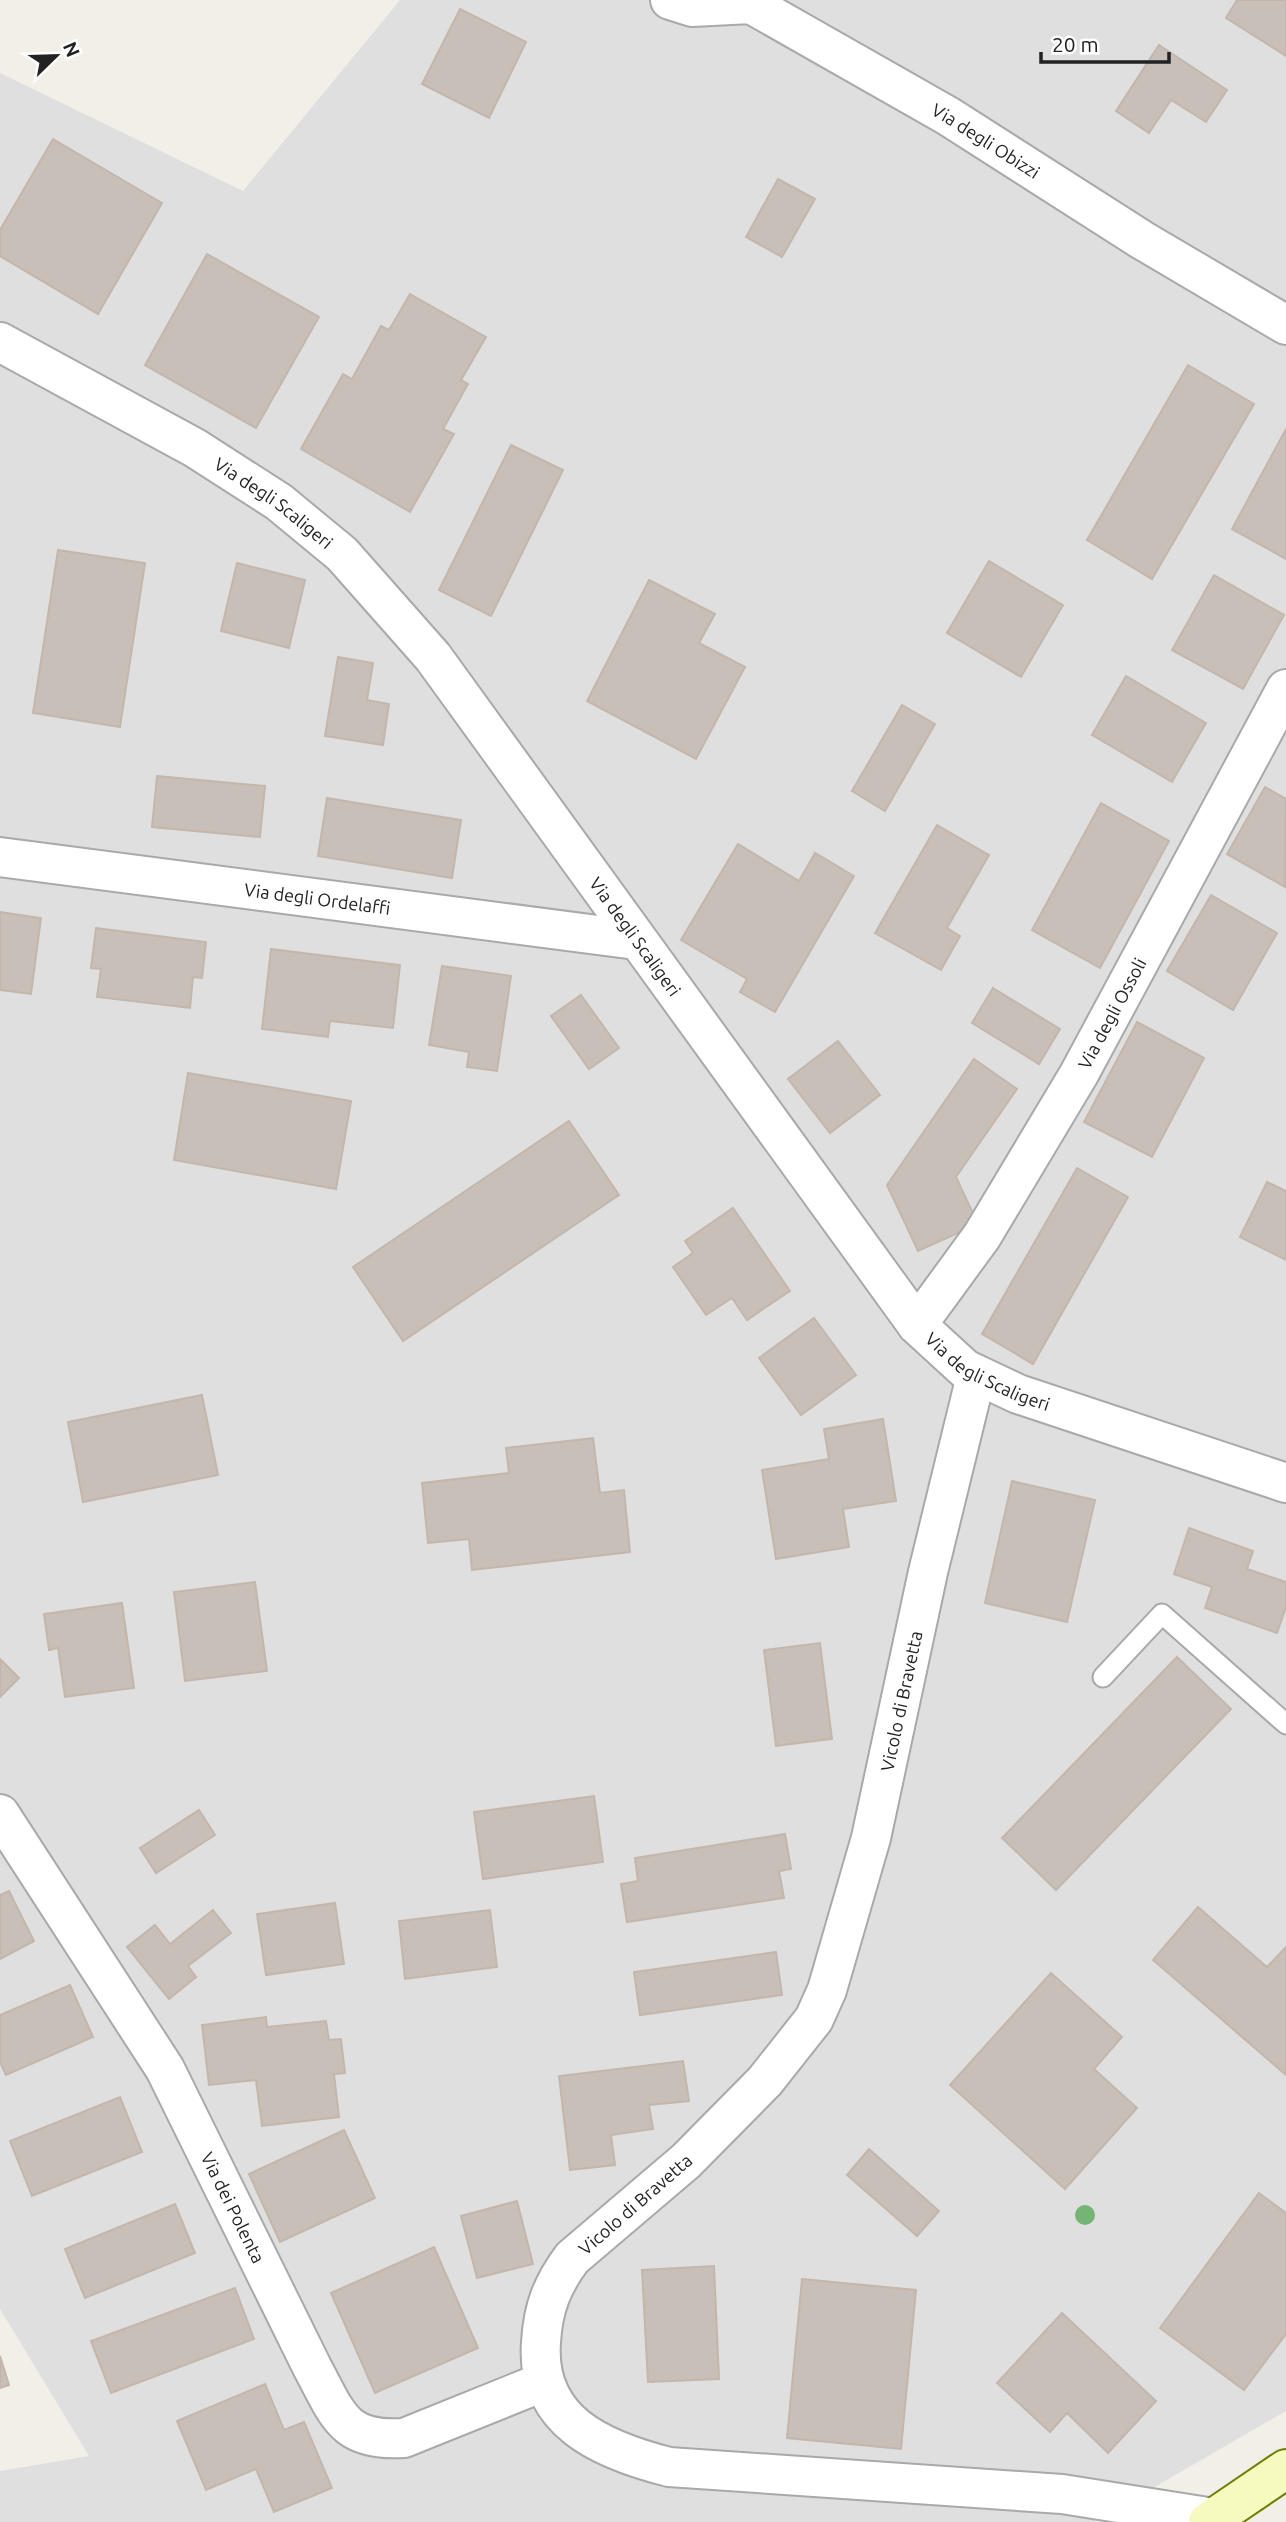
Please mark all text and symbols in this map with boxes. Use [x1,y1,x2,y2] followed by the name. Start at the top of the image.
[21,21,91,91] north arrow
[1041,21,1169,65] scale bar
[1052,32,1099,56] text: 20 m
[59,39,85,60] text: N
[929,99,1044,182] street label: Via degli Obizzi
[211,453,337,552] street label: Via degli Scaligeri
[586,873,685,1000] street label: Via degli Scaligeri
[243,879,392,918] street label: Via degli Ordelaffi
[1074,954,1150,1072] street label: Via degli Ossoli
[922,1328,1053,1414] street label: Via degli Scaligeri
[876,1629,926,1773] street label: Vicolo di Bravetta
[197,2149,269,2266] street label: Via dei Polenta
[574,2149,696,2259] street label: Vicolo di Bravetta

